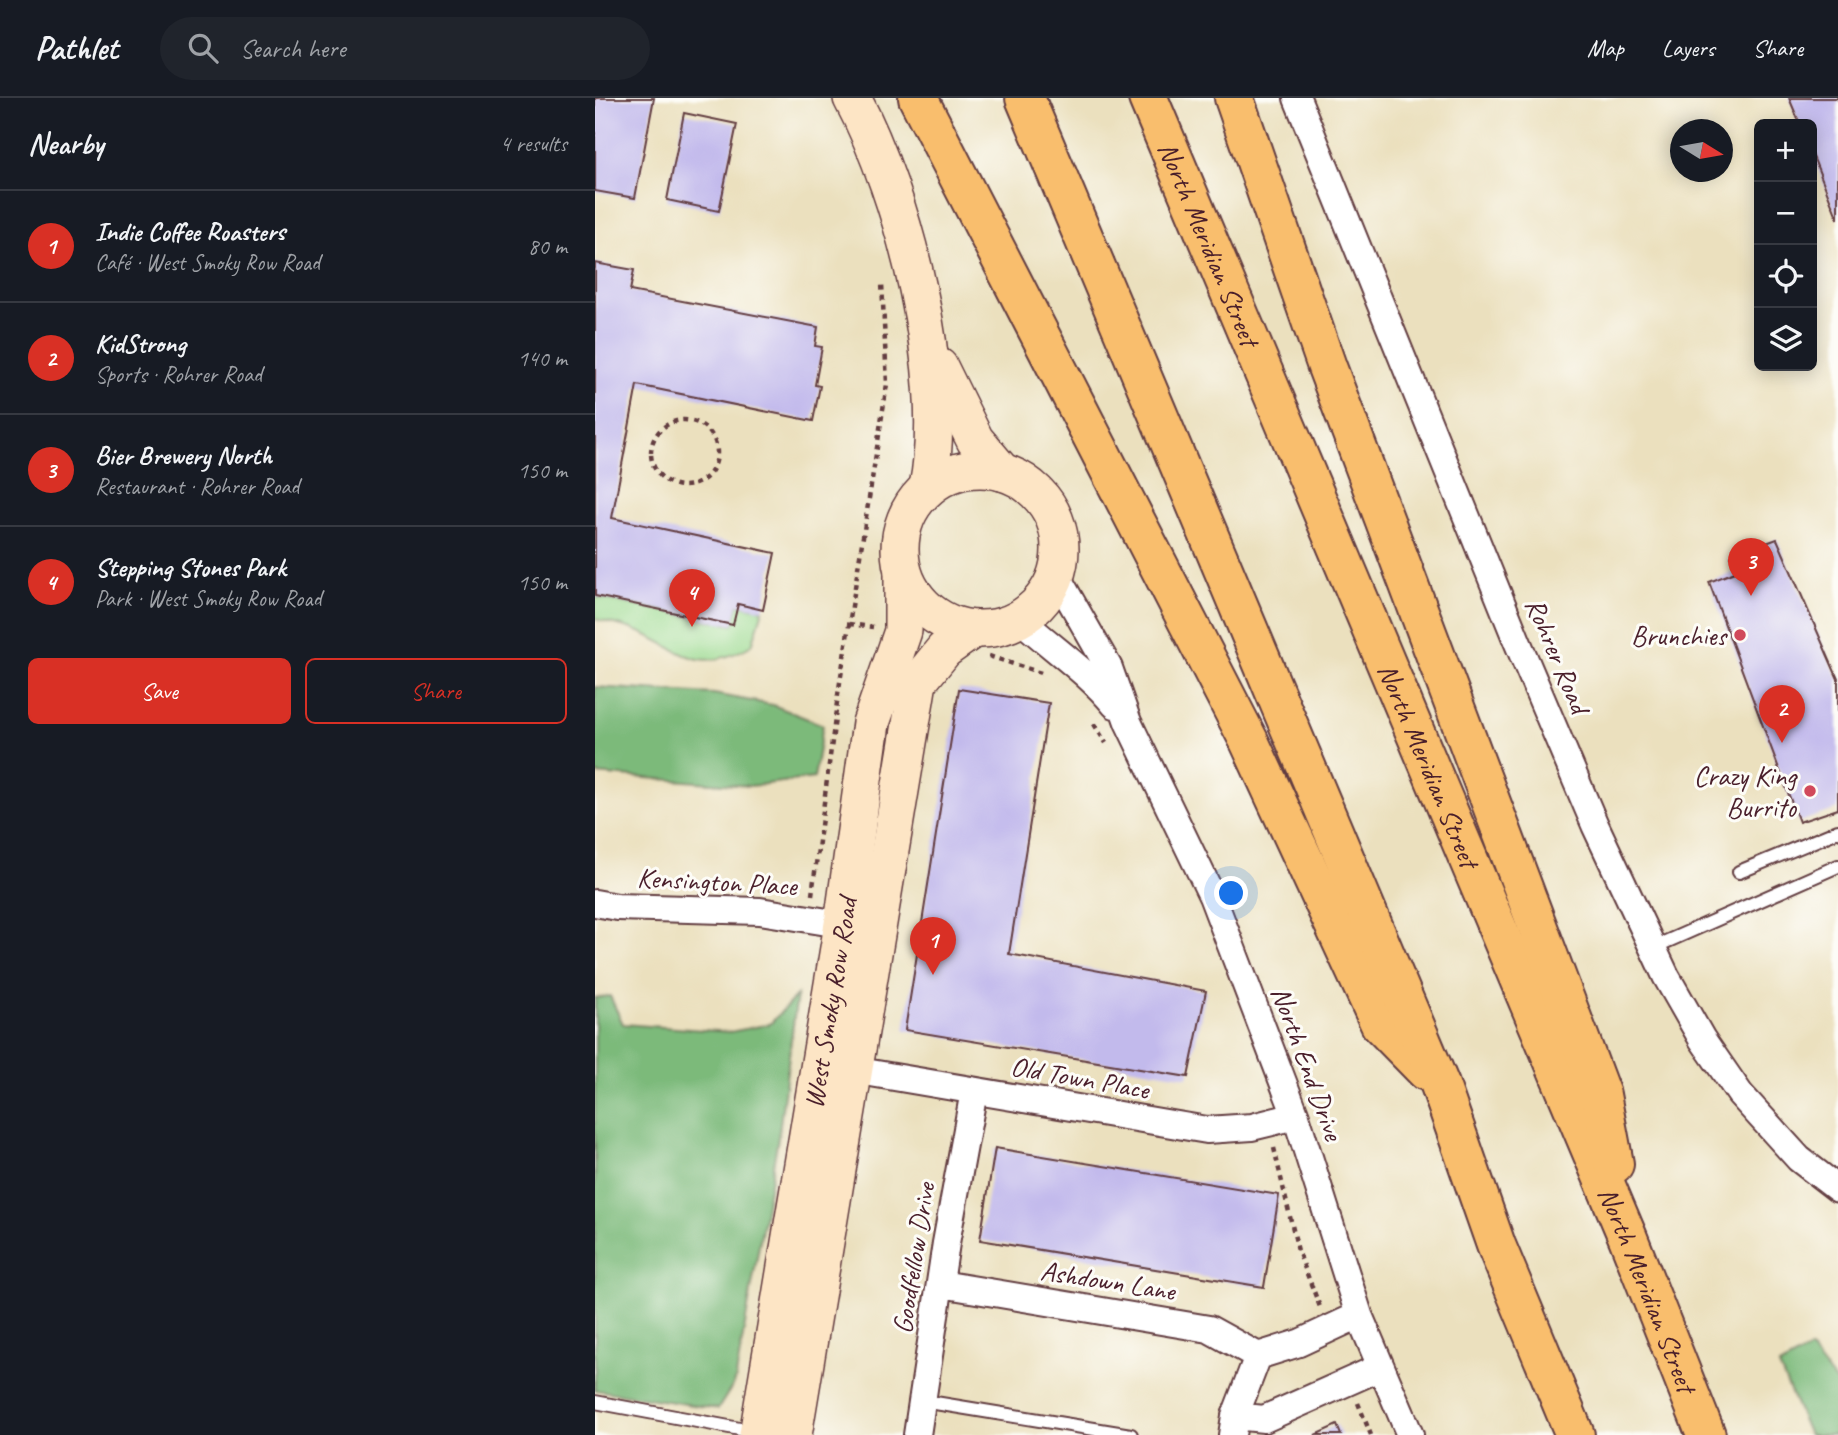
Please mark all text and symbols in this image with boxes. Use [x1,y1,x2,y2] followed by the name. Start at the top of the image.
[160,17,650,80] search box
[35,27,118,69] text: Pathlet
[184,29,222,67] icon: search
[240,32,346,65] text: Search here
[1587,33,1624,63] text: Map
[1662,33,1715,63] text: Layers
[1753,33,1803,63] text: Share
[1670,119,1733,182] north arrow
[1754,119,1817,371] map controls
[1754,119,1817,182] button: +
[28,125,104,163] text: Nearby
[500,129,567,158] text: 4 results
[1150,137,1269,355] street label: North Meridian Street
[1754,182,1817,245] button: −
[95,215,285,248] text: Indie Coffee Roasters
[46,232,56,261] text: 1
[528,232,567,261] text: 80 m
[1754,245,1817,308] button: locate
[95,248,320,277] text: Café · West Smoky Row Road
[1754,308,1817,371] button: layers
[95,327,186,360] text: KidStrong
[46,344,56,373] text: 2
[518,344,567,373] text: 140 m
[95,360,262,389] text: Sports · Rohrer Road
[95,439,272,472] text: Bier Brewery North
[46,456,56,485] text: 3
[518,456,567,485] text: 150 m
[95,472,299,501] text: Restaurant · Rohrer Road
[1728,538,1774,596] pin: 3
[95,551,286,584] text: Stepping Stones Park
[46,568,56,597] text: 4
[518,568,567,597] text: 150 m
[669,569,715,627] pin: 4
[95,584,321,613] text: Park · West Smoky Row Road
[1518,592,1599,722] street label: Rohrer Road
[1631,618,1728,653] place label: Brunchies
[1732,627,1748,643] marker: Brunchies
[28,658,291,724] button: Save
[305,658,567,724] button: Share
[1370,658,1488,876] street label: North Meridian Street
[1759,685,1805,743] pin: 2
[1694,758,1798,825] place label: Crazy King Burrito
[1802,783,1818,799] marker: Crazy King Burrito
[636,860,799,903] street label: Kensington Place
[1214,876,1248,910] your location
[796,892,865,1111] street label: West Smoky Row Road
[910,917,956,975] pin: 1
[1264,982,1352,1147] street label: North End Drive
[1008,1048,1154,1107] street label: Old Town Place
[884,1178,943,1336] street label: Goodfellow Drive
[1590,1182,1706,1401] street label: North Meridian Street
[1038,1253,1179,1309] street label: Ashdown Lane

